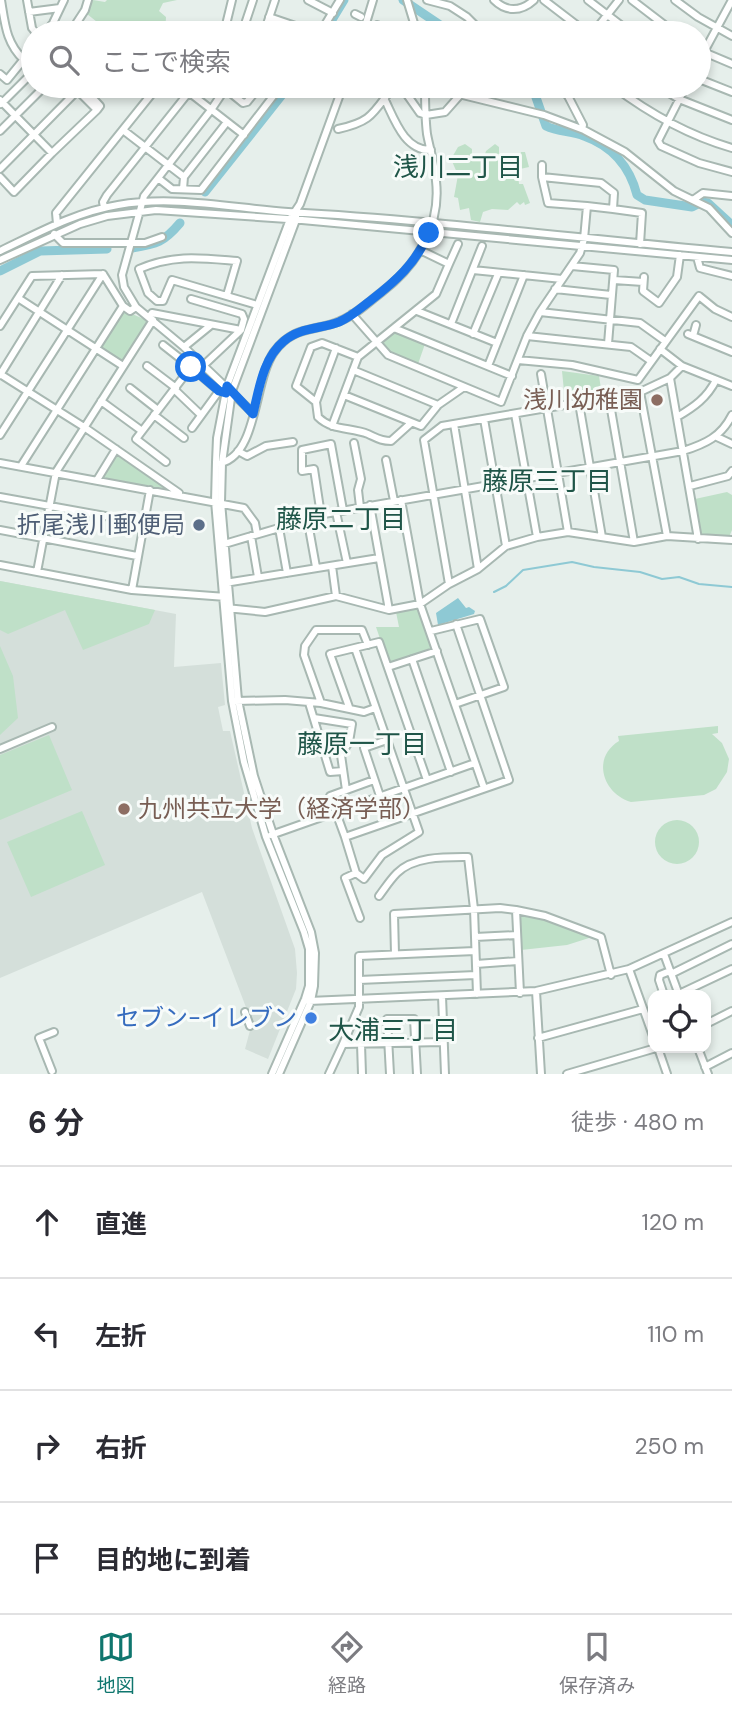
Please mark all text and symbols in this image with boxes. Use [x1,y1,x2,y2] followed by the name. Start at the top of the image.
[21,21,711,98] search box
[45,41,83,79] icon: search
[101,45,231,79] text: ここで検索
[393,150,523,184] district label: 浅川二丁目
[413,217,444,248] route end
[175,351,206,382] route start
[523,384,643,415] place label: 浅川幼稚園
[649,392,665,408] marker: 浅川幼稚園
[482,464,612,498] district label: 藤原三丁目
[276,502,406,536] district label: 藤原二丁目
[17,509,185,540] place label: 折尾浅川郵便局
[191,517,207,533] marker: 折尾浅川郵便局
[297,727,427,761] district label: 藤原一丁目
[138,793,426,824] place label: 九州共立大学（経済学部）
[116,801,132,817] marker: 九州共立大学（経済学部）
[648,990,711,1053] map controls
[648,990,711,1053] button: locate
[116,1002,297,1033] place label: セブン-イレブン
[303,1010,319,1026] marker: セブン-イレブン
[328,1013,458,1047] district label: 大浦三丁目
[28,1103,84,1142] text: 6 分
[571,1107,704,1137] text: 徒歩 · 480 m
[28,1203,66,1241] icon: ahead
[95,1207,147,1241] text: 直進
[641,1207,704,1237] text: 120 m
[28,1315,66,1353] icon: left
[95,1319,147,1353] text: 左折
[647,1319,704,1349] text: 110 m
[28,1427,66,1465] icon: right
[95,1431,147,1465] text: 右折
[634,1431,704,1461] text: 250 m
[28,1539,66,1577] icon: arrive
[95,1543,251,1577] text: 目的地に到着
[97,1628,135,1698] tab: 地図
[328,1628,366,1698] tab: 経路
[559,1628,635,1698] tab: 保存済み

